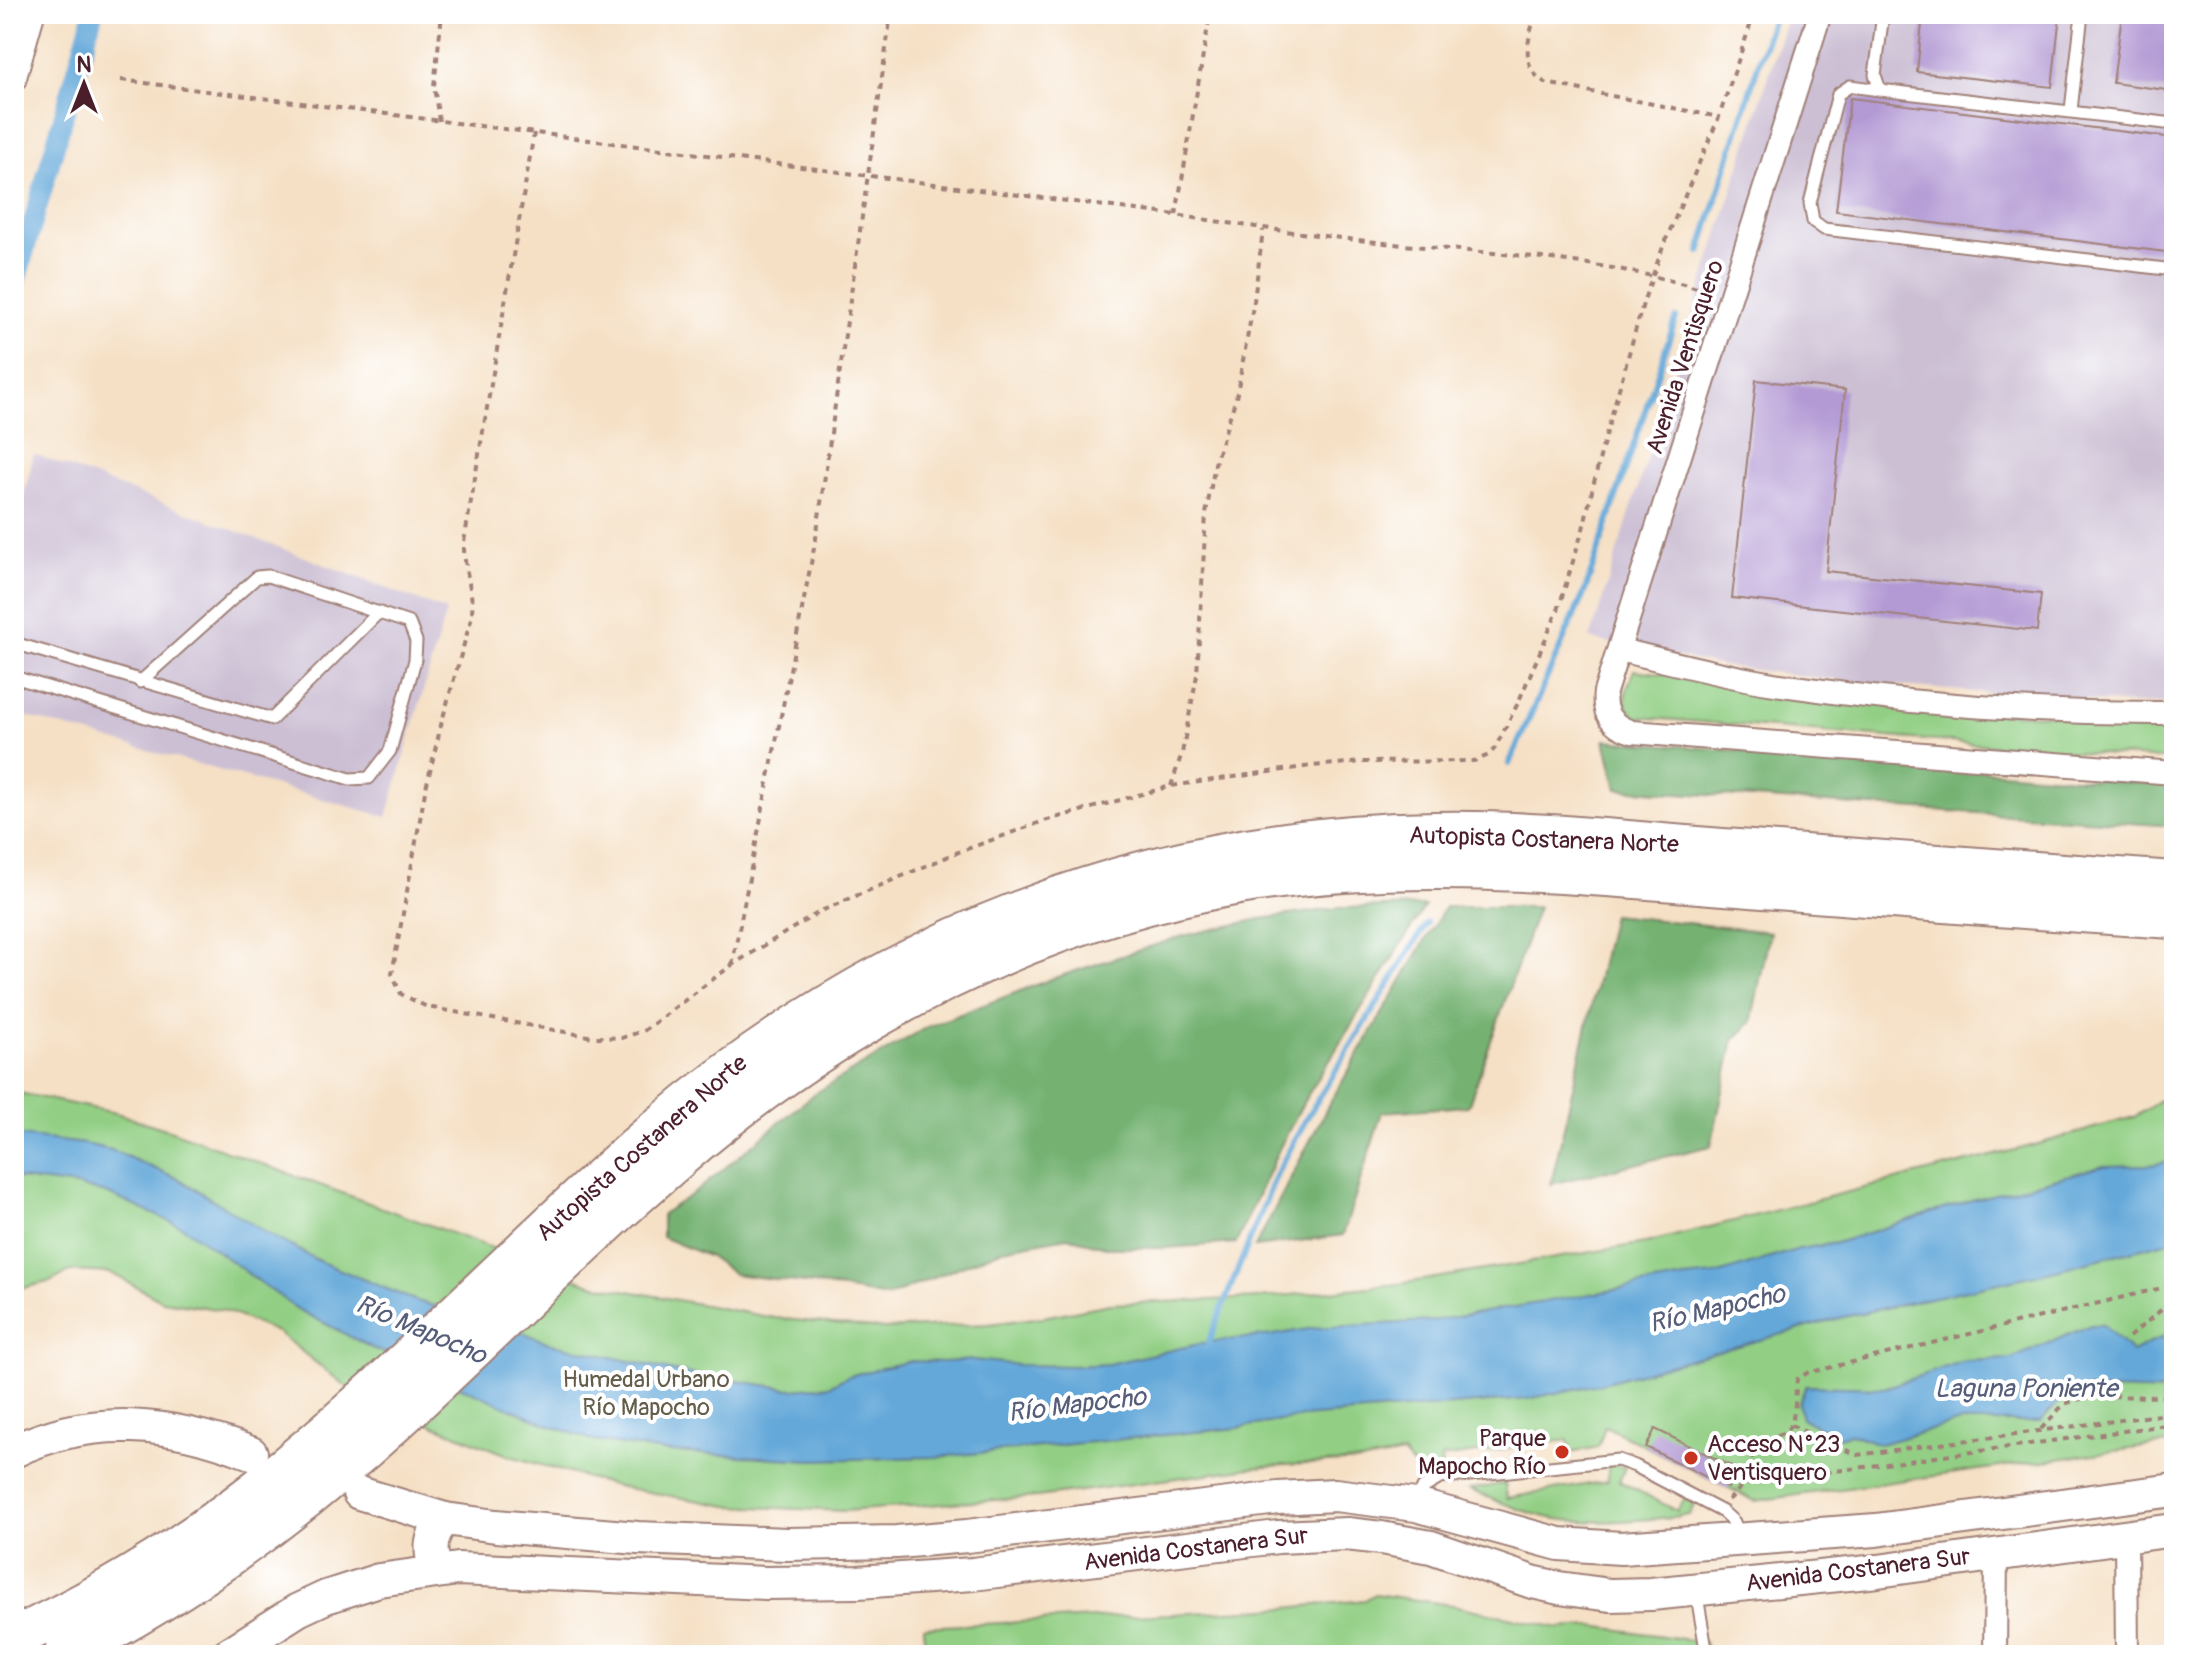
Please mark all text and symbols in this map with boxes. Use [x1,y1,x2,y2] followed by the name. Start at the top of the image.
[44,44,124,124] north arrow
[77,51,92,79] text: N
[1640,256,1730,458] street label: Avenida Ventisquero
[1409,821,1680,859] street label: Autopista Costanera Norte
[531,1048,753,1247] street label: Autopista Costanera Norte
[1646,1277,1790,1340] water label: Río Mapocho
[351,1288,493,1373] water label: Río Mapocho
[562,1365,730,1422] park label: Humedal Urbano Río Mapocho
[1935,1373,2120,1405] water label: Laguna Poniente
[1006,1380,1150,1429] water label: Río Mapocho
[1418,1424,1546,1481] place label: Parque Mapocho Río
[1707,1430,1840,1487] place label: Acceso N°23 Ventisquero
[1553,1443,1571,1461] marker: Parque Mapocho Río
[1682,1449,1700,1467] marker: Acceso N°23 Ventisquero
[1082,1521,1310,1577] street label: Avenida Costanera Sur
[1744,1542,1972,1598] street label: Avenida Costanera Sur

